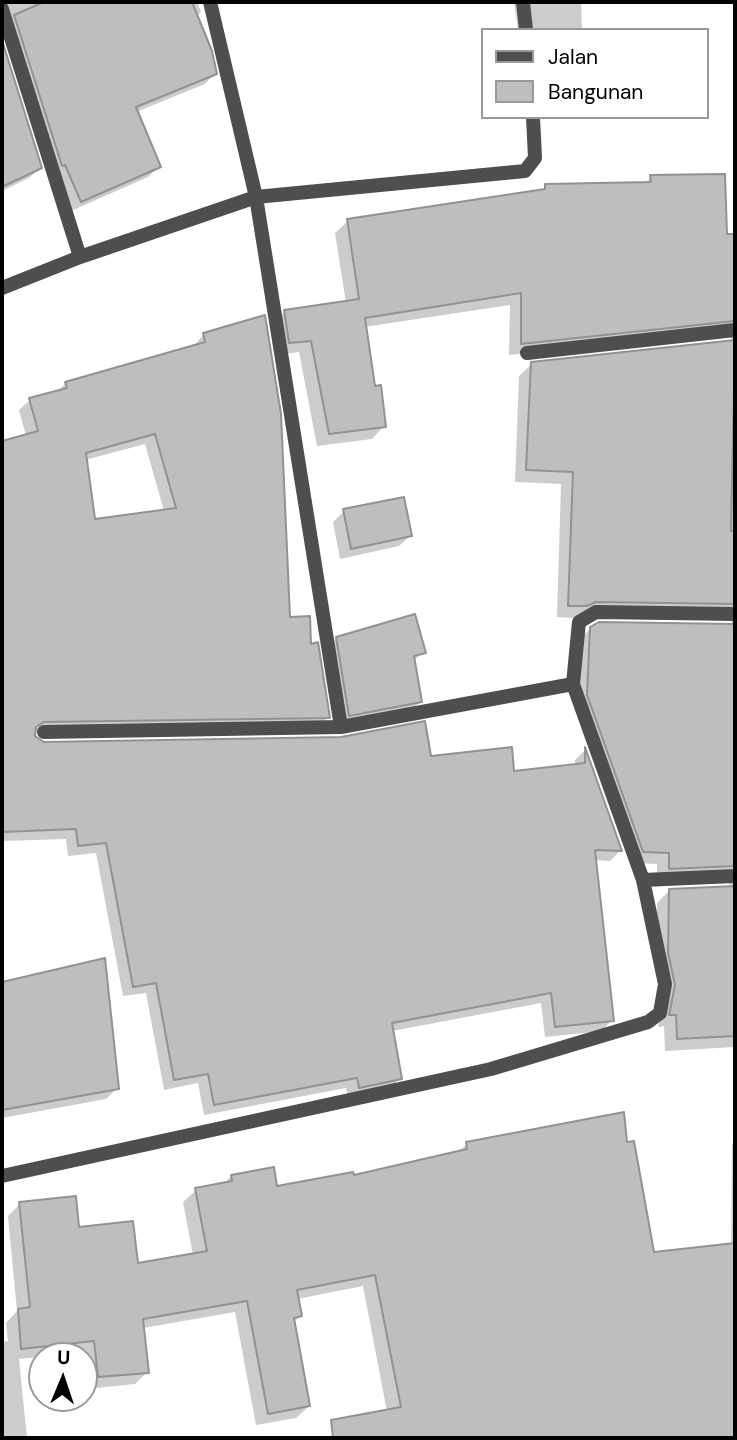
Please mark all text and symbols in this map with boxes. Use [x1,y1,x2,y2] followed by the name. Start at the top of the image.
[482,28,709,119] legend
[548,43,598,71] text: Jalan
[548,78,643,106] text: Bangunan
[28,1342,98,1412] north arrow
[57,1345,71,1370] text: U

